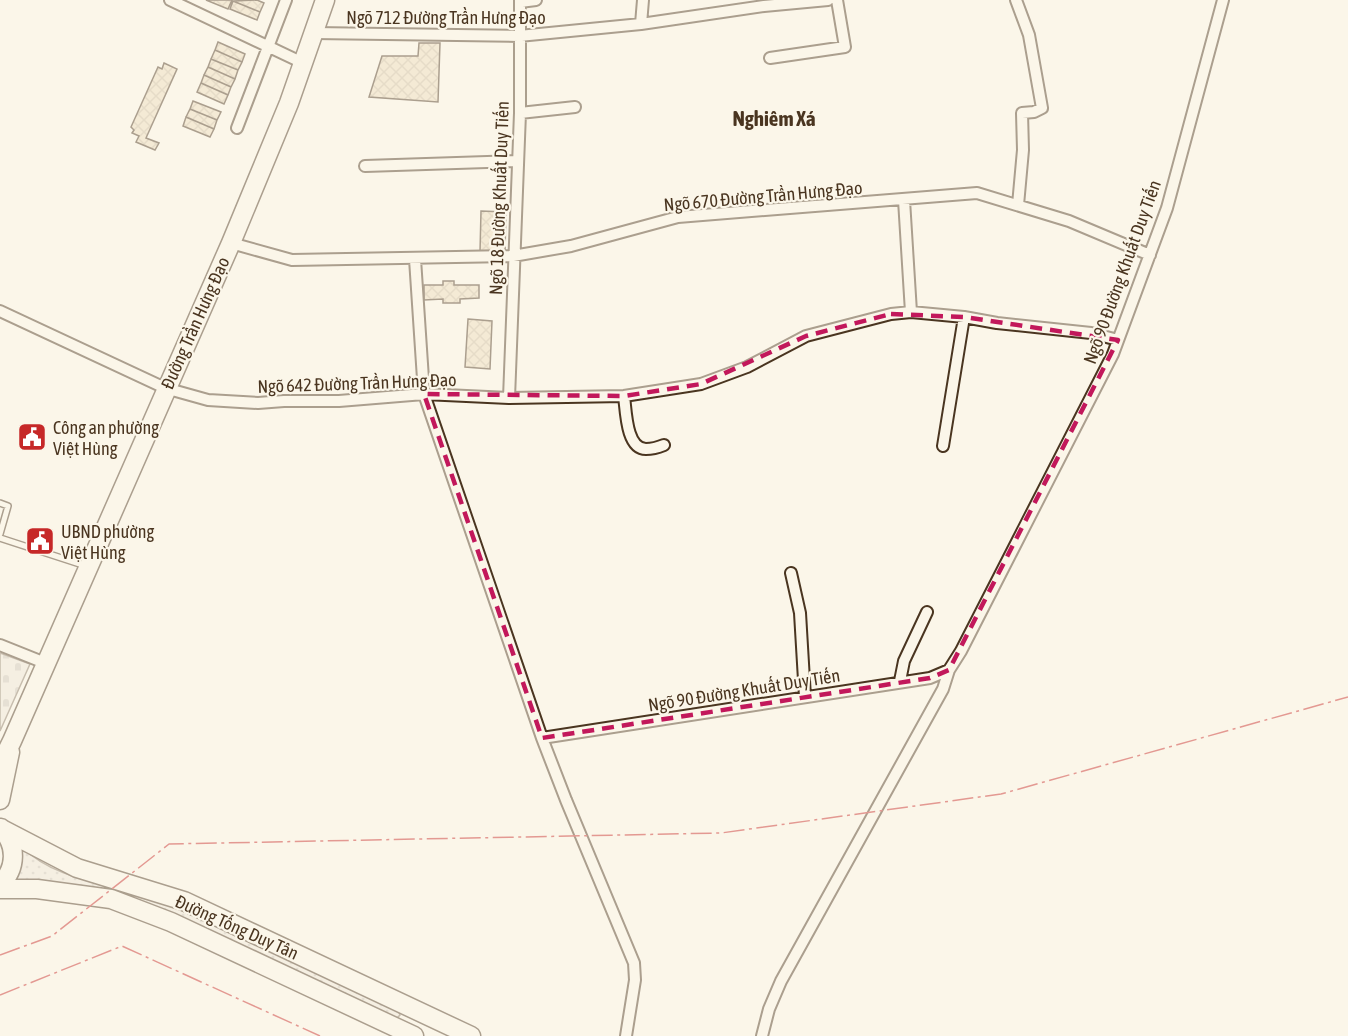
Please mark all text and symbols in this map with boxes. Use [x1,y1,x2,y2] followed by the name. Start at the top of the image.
[346,6,546,28] street label: Ngõ 712 Đường Trần Hưng Đạo
[484,101,513,295] street label: Ngõ 18 Đường Khuất Duy Tiến
[732,106,816,130] district label: Nghiêm Xá
[663,176,863,215] street label: Ngõ 670 Đường Trần Hưng Đạo
[1078,177,1165,367] street label: Ngõ 90 Đường Khuất Duy Tiến
[156,253,234,392] street label: Đường Trần Hưng Đạo
[257,368,457,397] street label: Ngõ 642 Đường Trần Hưng Đạo
[53,417,159,459] place label: Công an phường Việt Hùng
[16,421,48,453] public building icon: Công an phường Việt Hùng
[61,521,154,563] place label: UBND phường Việt Hùng
[24,525,56,557] public building icon: UBND phường Việt Hùng
[646,663,841,716] street label: Ngõ 90 Đường Khuất Duy Tiến
[172,889,302,964] street label: Đường Tống Duy Tân

